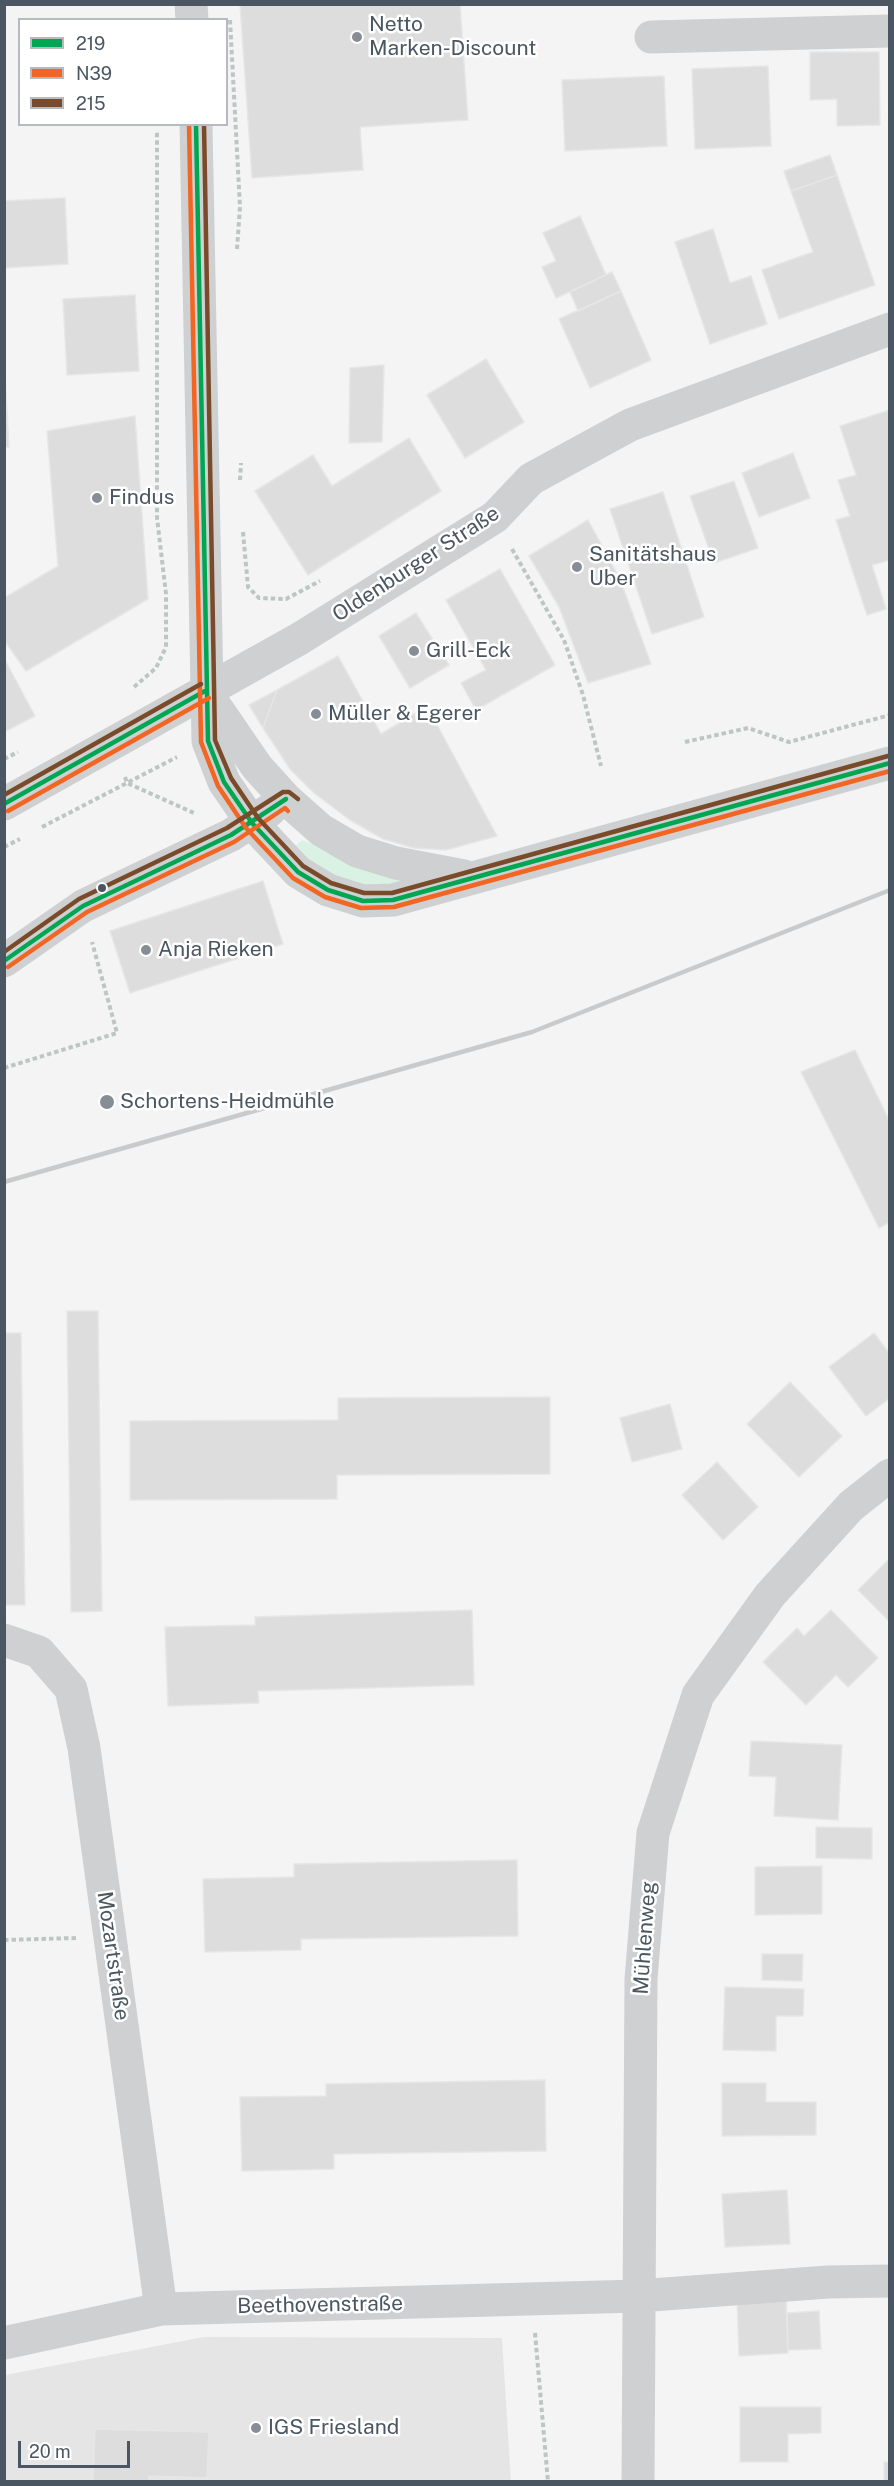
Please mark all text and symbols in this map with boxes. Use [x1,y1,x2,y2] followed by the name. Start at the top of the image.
[369,12,536,62] place label: Netto Marken-Discount
[18,18,228,126] legend
[350,30,364,44] marker: Netto Marken-Discount
[76,33,105,54] text: 219
[76,63,112,84] text: N39
[76,93,106,114] text: 215
[109,485,174,511] place label: Findus
[90,491,104,505] marker: Findus
[328,501,504,627] street label: Oldenburger Straße
[589,542,716,592] place label: Sanitätshaus Uber
[570,560,584,574] marker: Sanitätshaus Uber
[426,638,511,664] place label: Grill-Eck
[407,644,421,658] marker: Grill-Eck
[328,701,482,727] place label: Müller & Egerer
[309,707,323,721] marker: Müller & Egerer
[96,882,108,894] unlabelled marker
[158,937,274,963] place label: Anja Rieken
[139,943,153,957] marker: Anja Rieken
[120,1089,334,1115] place label: Schortens-Heidmühle
[98,1093,116,1111] marker: Schortens-Heidmühle
[628,1880,662,1996] street label: Mühlenweg
[91,1890,135,2022] street label: Mozartstraße
[237,2291,403,2319] street label: Beethovenstraße
[268,2415,399,2441] place label: IGS Friesland
[249,2421,263,2435] marker: IGS Friesland
[21,2429,134,2467] scale bar
[29,2441,71,2462] text: 20 m

